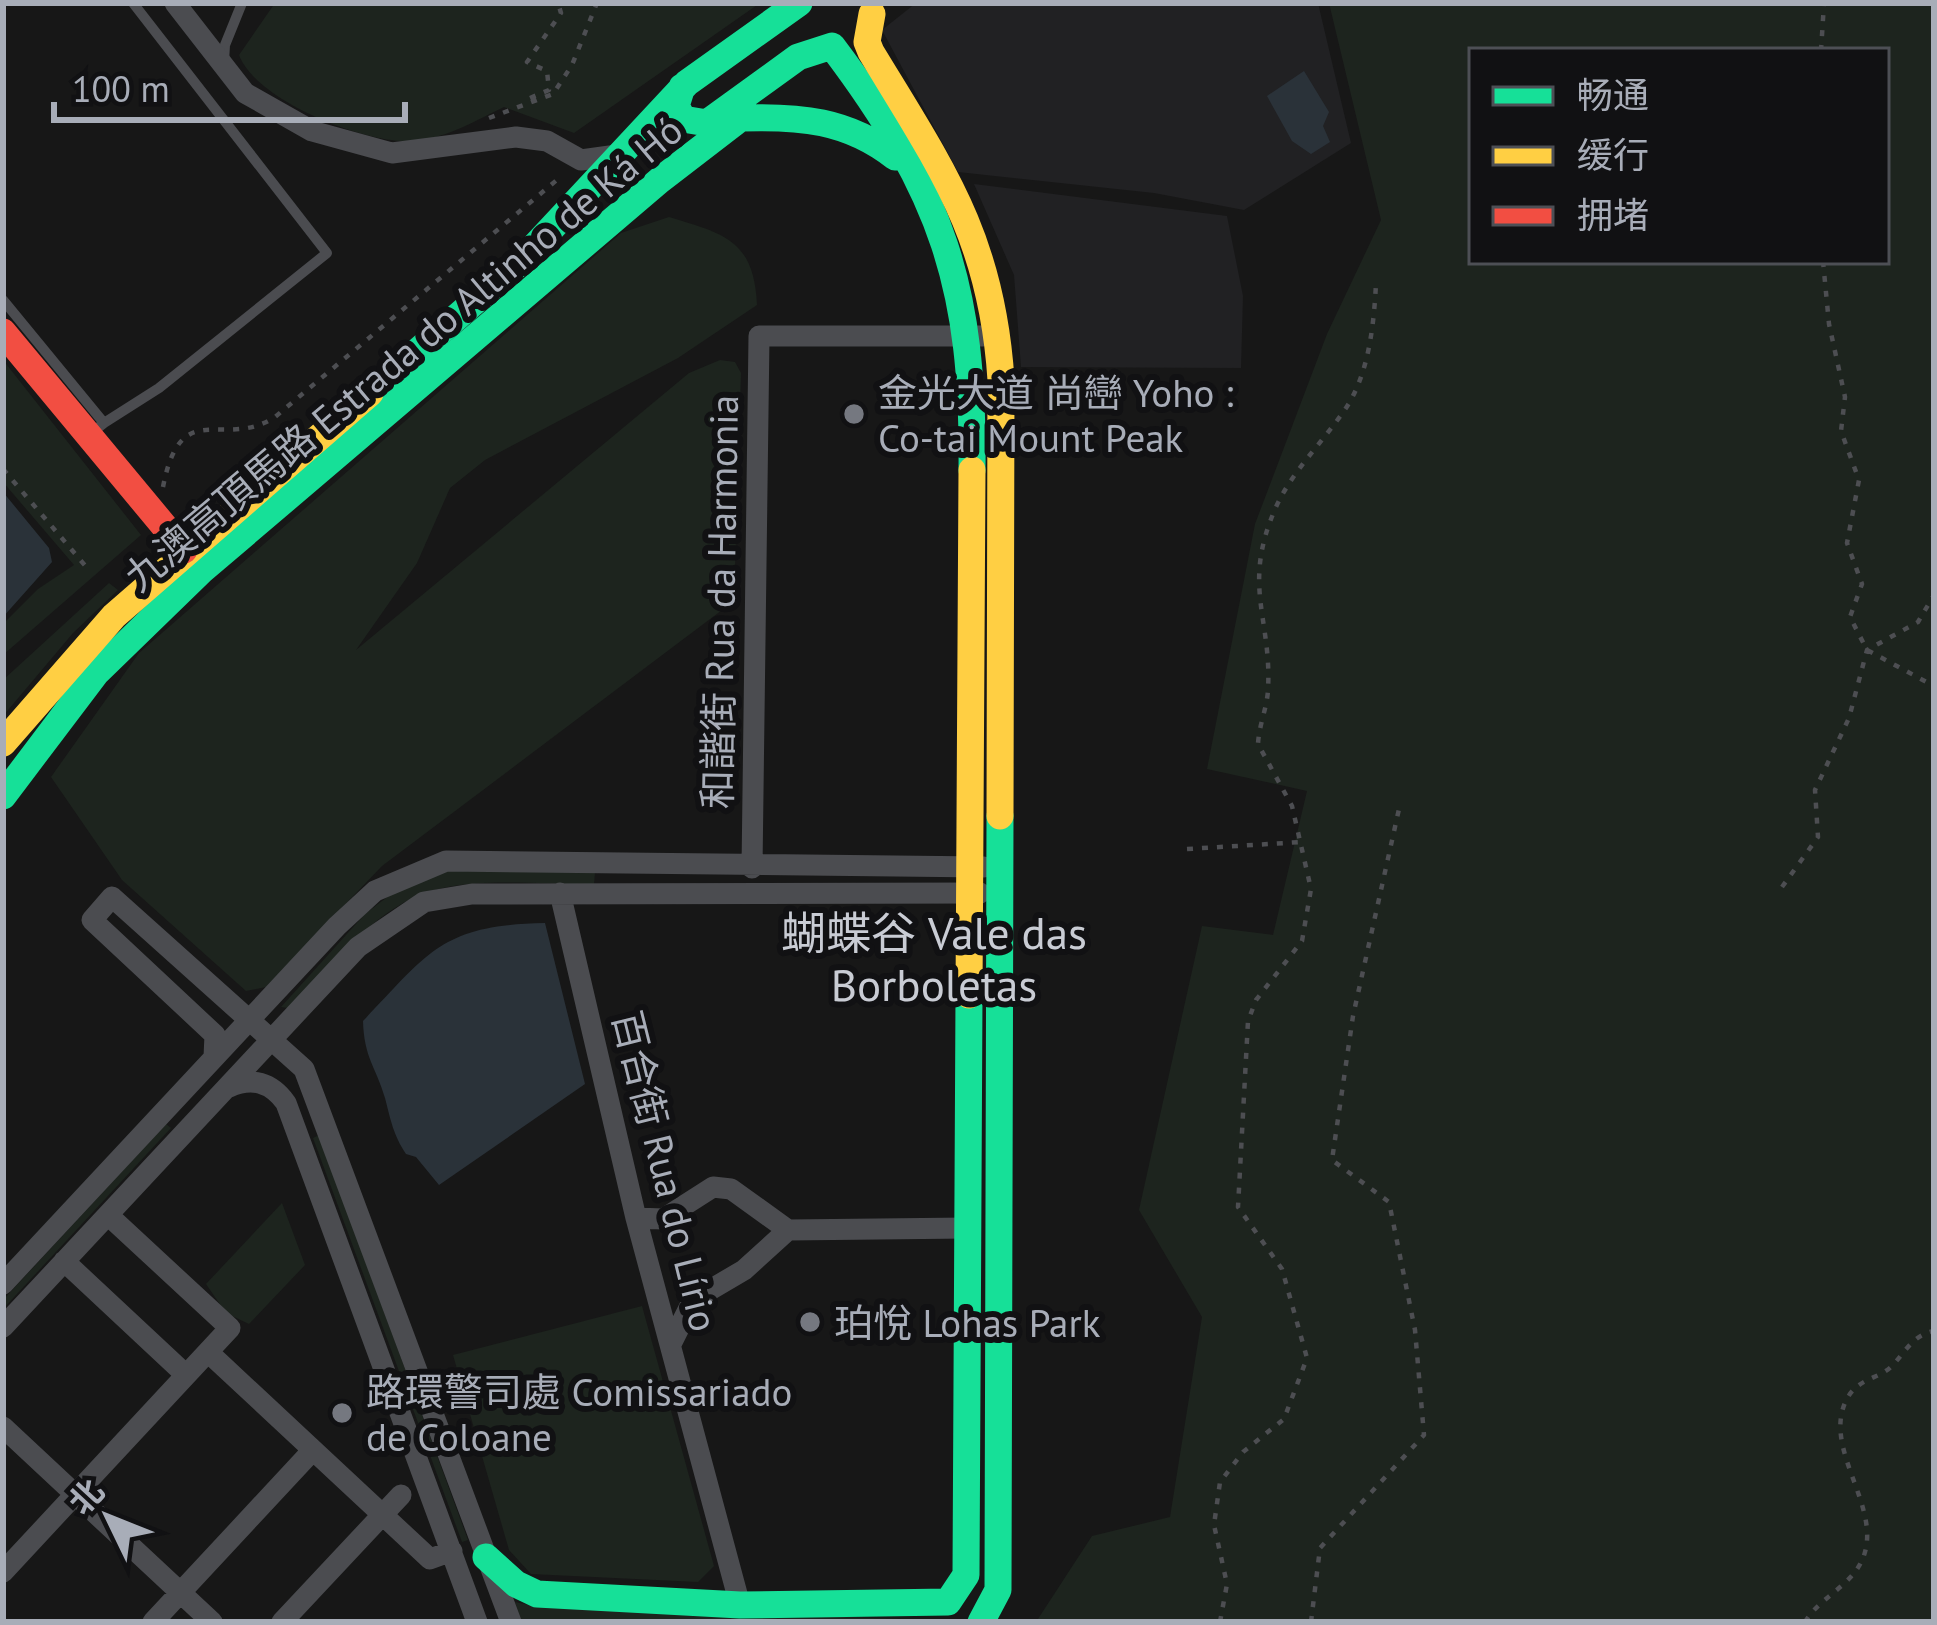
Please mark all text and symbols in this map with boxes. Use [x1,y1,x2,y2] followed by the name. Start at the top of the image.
[54,48,405,122] scale bar
[1469,48,1889,264] legend
[72,65,170,112] text: 100 m
[1577,71,1649,118] text: 畅通
[113,104,693,602] street label: 九澳高頂馬路 Estrada do Altinho de Ká Hó
[1577,131,1649,178] text: 缓行
[1577,191,1649,238] text: 拥堵
[878,367,1234,463] place label: 金光大道 尚巒 Yoho : Co-tai Mount Peak
[691,394,749,810] street label: 和諧街 Rua da Harmonia
[841,401,867,427] marker: 金光大道 尚巒 Yoho : Co-tai Mount Peak
[781,903,1087,1013] district label: 蝴蝶谷 Vale das Borboletas
[602,1005,730,1337] street label: 百合街 Rua do Lírio
[834,1297,1101,1348] place label: 珀悅 Lohas Park
[797,1309,823,1335] marker: 珀悅 Lohas Park
[366,1366,792,1462] place label: 路環警司處 Comissariado de Coloane
[329,1400,355,1426] marker: 路環警司處 Comissariado de Coloane
[48,1457,168,1577] north arrow
[59,1469,113,1523] text: 北

